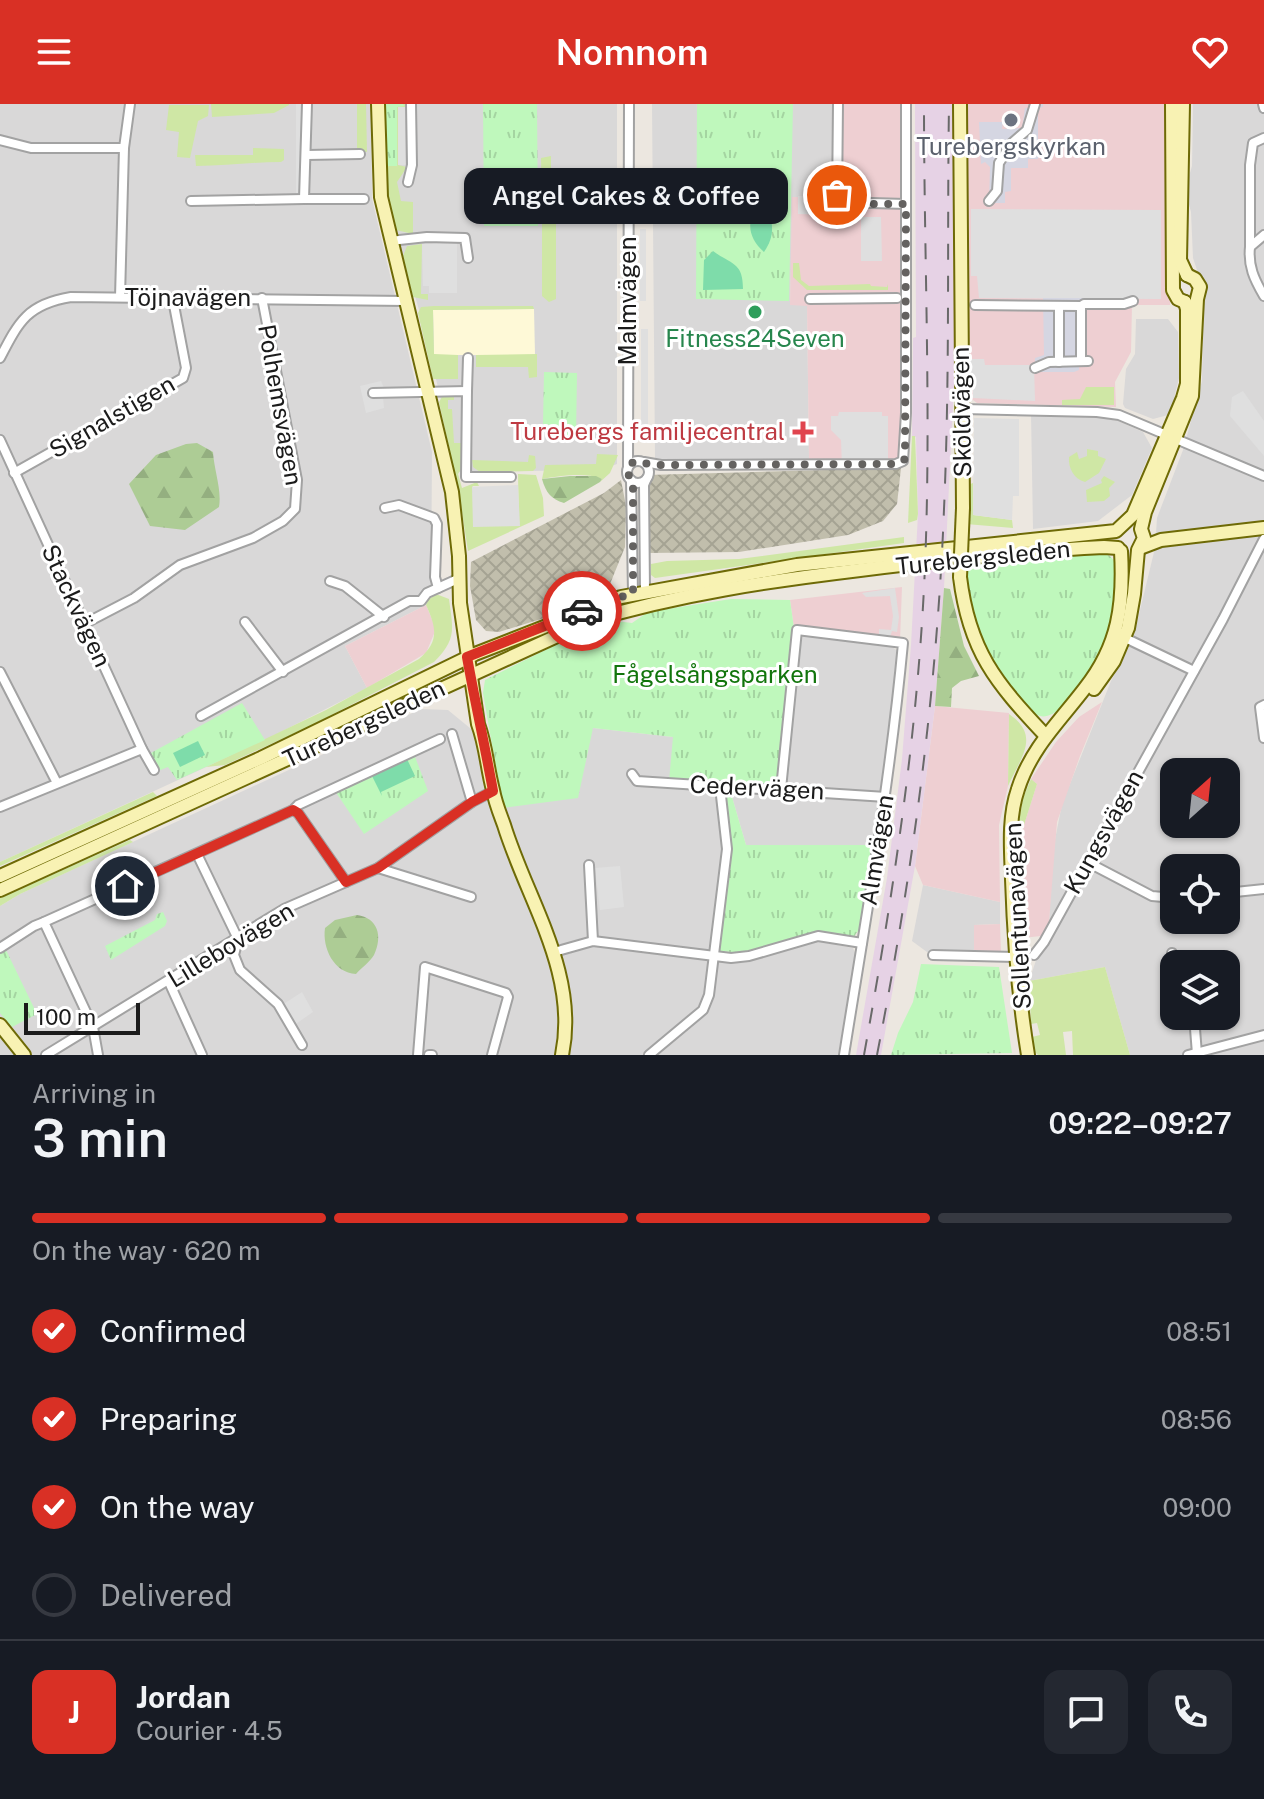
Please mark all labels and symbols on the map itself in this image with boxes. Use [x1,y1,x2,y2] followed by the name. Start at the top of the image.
[1002,111,1020,129] marker: Turebergskyrkan
[916,132,1106,160] place label: Turebergskyrkan
[803,161,871,229] pin
[465,167,789,223] callout: Angel Cakes & Coffee
[613,236,641,366] street label: Malmvägen
[125,283,251,311] street label: Töjnavägen
[746,303,764,321] marker: Fitness24Seven
[253,322,309,488] street label: Polhemsvägen
[665,324,845,352] place label: Fitness24Seven
[946,346,976,478] street label: Sköldvägen
[44,369,179,463] street label: Signalstigen
[510,417,785,445] place label: Turebergs familjecentral
[792,421,814,443] marker: Turebergs familjecentral
[894,534,1072,580] street label: Turebergsleden
[36,540,117,671] street label: Stackvägen
[542,571,622,651] courier
[612,660,818,688] park label: Fågelsångsparken
[278,673,449,773] street label: Turebergsleden
[1160,758,1240,838] north arrow
[1058,765,1149,898] street label: Kungsvägen
[689,769,825,805] street label: Cedervägen
[853,793,899,907] street label: Almvägen
[998,822,1036,1010] street label: Sollentunavägen
[91,852,159,920] pin
[162,896,299,993] street label: Lillebovägen
[24,999,140,1035] scale bar

